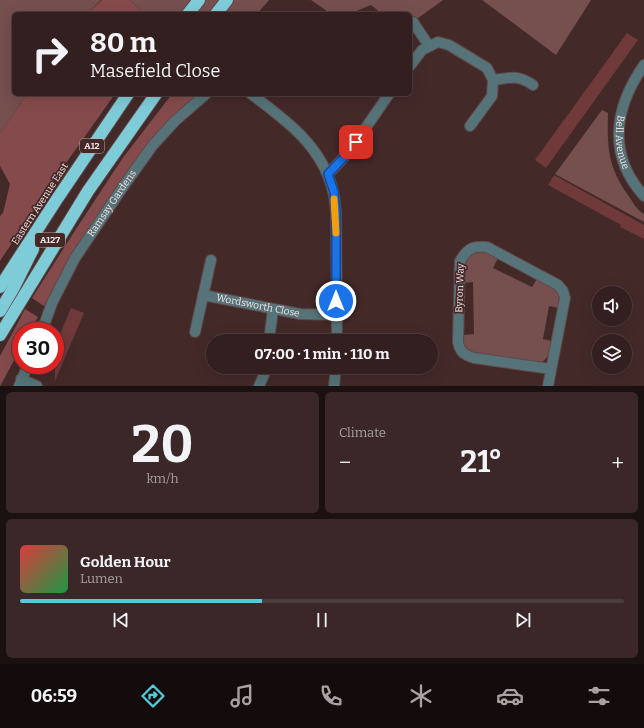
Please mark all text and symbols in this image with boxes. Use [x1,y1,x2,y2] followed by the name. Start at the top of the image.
[90,26,156,59] text: 80 m
[24,28,76,80] icon: right
[90,60,220,82] text: Masefield Close
[613,114,632,171] street label: Bell Avenue
[339,125,373,159] pin
[345,131,367,153] icon: arrive
[80,139,104,153] road number: A12
[9,161,71,247] street label: Eastern Avenue East
[85,168,139,239] street label: Ramsay Gardens
[35,233,65,247] road number: A127
[453,262,467,313] street label: Byron Way
[315,280,357,322] position arrow
[592,286,632,374] map controls
[592,286,632,326] button: sound
[215,292,301,320] street label: Wordsworth Close
[12,322,64,374] speed limit sign: 30
[592,334,632,374] button: layers
[254,345,390,363] text: 07:00 · 1 min · 110 m
[131,413,194,476] text: 20
[339,425,386,440] text: Climate
[460,444,502,480] text: 21°
[339,449,351,476] text: −
[611,449,624,476] text: +
[146,471,179,486] text: km/h
[80,553,171,571] text: Golden Hour
[80,571,123,586] text: Lumen
[110,609,132,631] icon: previous
[311,609,333,631] icon: pause
[512,609,534,631] icon: next
[139,682,167,710] icon: directions
[228,682,256,710] icon: music
[317,682,345,710] icon: phone
[407,682,435,710] icon: climate
[496,682,524,710] icon: car
[585,682,613,710] icon: filters
[31,685,77,707] text: 06:59

